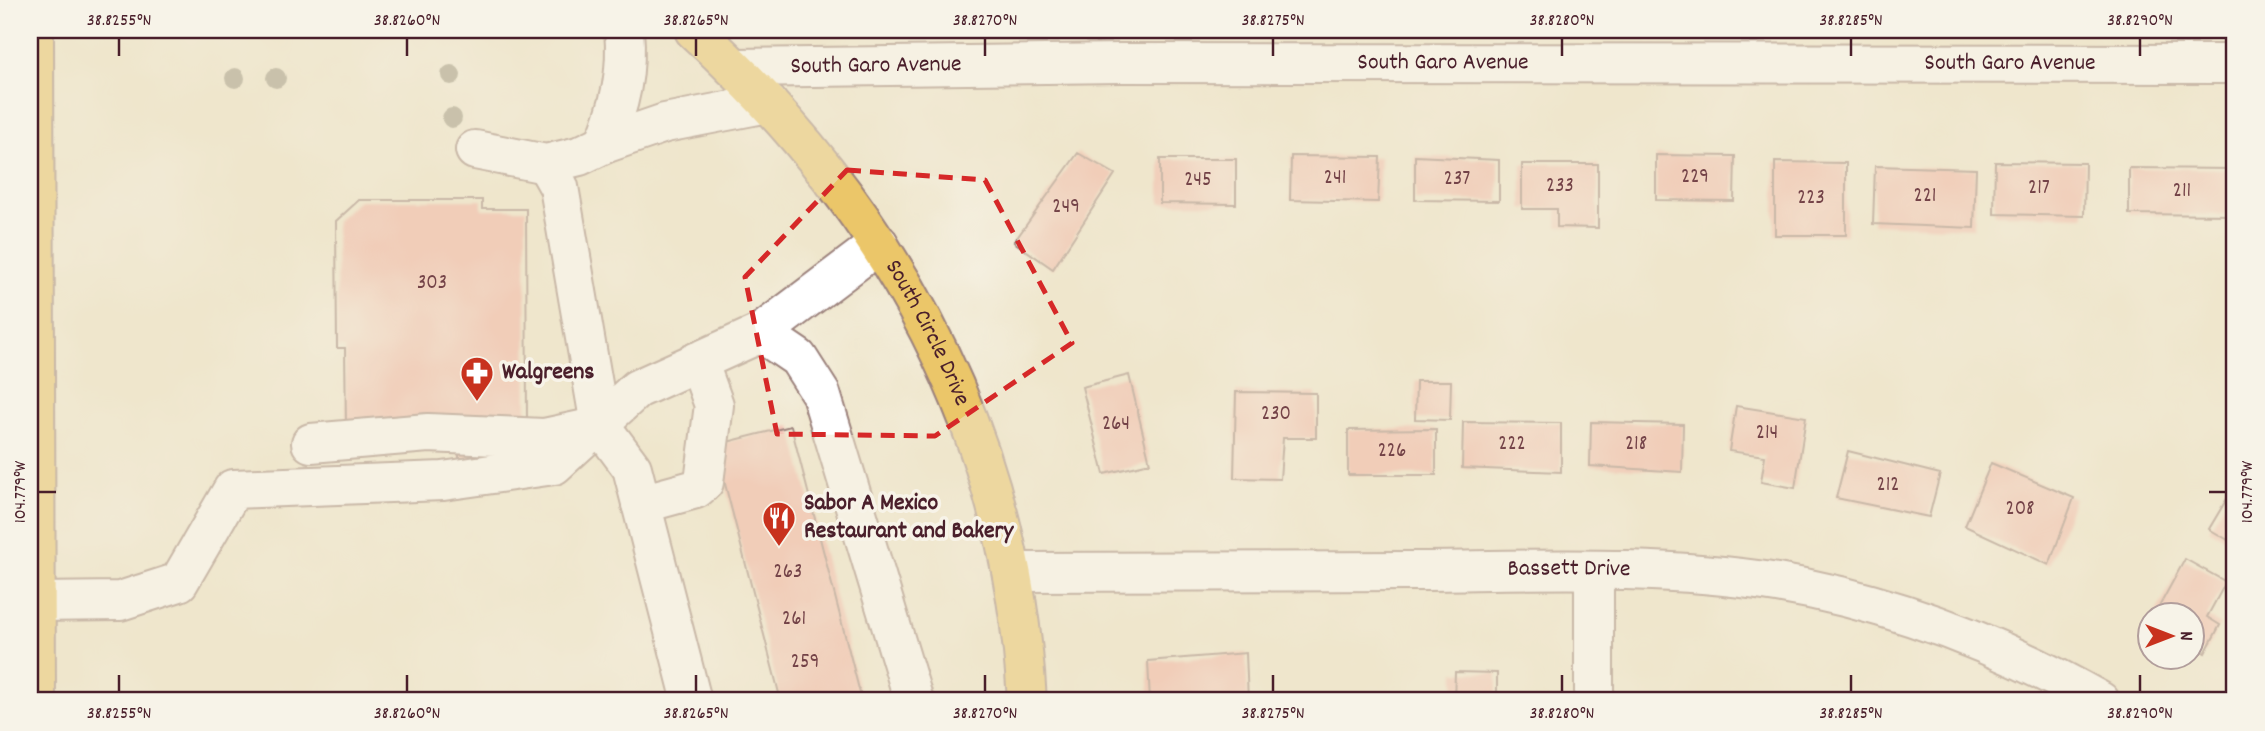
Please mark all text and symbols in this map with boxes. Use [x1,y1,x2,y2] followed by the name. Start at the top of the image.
[87,9,151,34] text: 38.8255°N
[374,9,440,34] text: 38.8260°N
[663,9,729,34] text: 38.8265°N
[953,9,1017,34] text: 38.8270°N
[1241,9,1305,34] text: 38.8275°N
[1530,9,1594,34] text: 38.8280°N
[1819,9,1883,34] text: 38.8285°N
[2107,9,2173,34] text: 38.8290°N
[1357,46,1529,80] street label: South Garo Avenue
[1924,47,2096,81] street label: South Garo Avenue
[790,48,962,84] street label: South Garo Avenue
[1681,163,1709,193] house number: 229
[1324,164,1346,194] house number: 241
[1444,165,1470,195] house number: 237
[1184,166,1212,196] house number: 245
[1546,172,1574,202] house number: 233
[2028,174,2050,204] house number: 217
[2173,177,2191,207] house number: 211
[1914,182,1936,212] house number: 221
[1797,184,1825,214] house number: 223
[1052,193,1080,223] house number: 249
[876,254,978,411] street label: South Circle Drive
[417,269,447,299] house number: 303
[458,354,496,403] pharmacy icon: Walgreens
[502,356,594,390] place label: Walgreens
[1261,400,1291,430] house number: 230
[1102,410,1130,440] house number: 264
[1756,419,1778,449] house number: 214
[1498,430,1526,460] house number: 222
[1625,430,1647,460] house number: 218
[1378,437,1406,467] house number: 226
[9,460,34,523] text: 104.779°W
[2236,460,2261,523] text: 104.779°W
[1877,471,1899,501] house number: 212
[804,487,1014,549] place label: Sabor A Mexico Restaurant and Bakery
[2005,495,2035,525] house number: 208
[760,499,798,548] restaurant icon: Sabor A Mexico Restaurant and Bakery
[1507,552,1631,587] street label: Bassett Drive
[774,558,802,588] house number: 263
[2136,602,2206,672] north arrow
[782,605,806,635] house number: 261
[2171,631,2198,641] text: N
[791,648,819,678] house number: 259
[87,702,151,727] text: 38.8255°N
[374,702,440,727] text: 38.8260°N
[663,702,729,727] text: 38.8265°N
[953,702,1017,727] text: 38.8270°N
[1241,702,1305,727] text: 38.8275°N
[1530,702,1594,727] text: 38.8280°N
[1819,702,1883,727] text: 38.8285°N
[2107,702,2173,727] text: 38.8290°N

